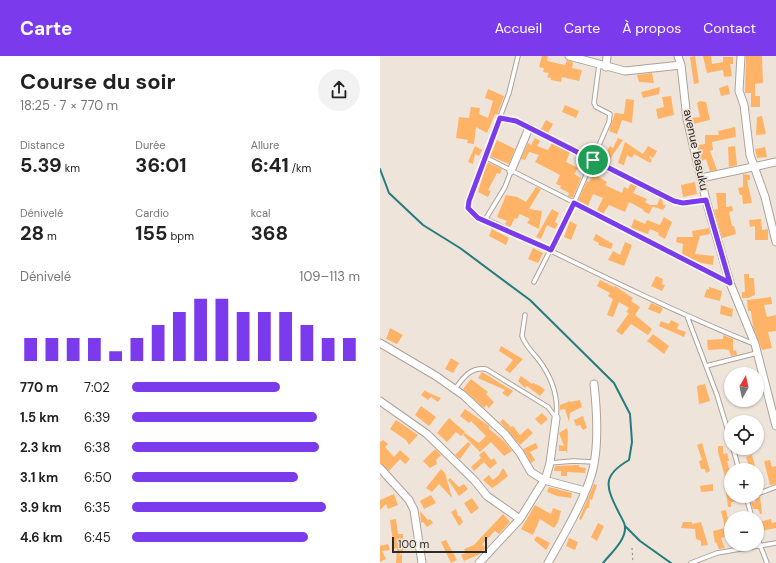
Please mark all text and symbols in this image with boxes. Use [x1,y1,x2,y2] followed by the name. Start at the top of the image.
[20,16,72,41] text: Carte
[495,19,542,37] text: Accueil
[564,19,600,37] text: Carte
[622,19,681,37] text: À propos
[703,19,756,37] text: Contact
[20,67,176,96] text: Course du soir
[318,69,360,111] button: share
[20,97,118,114] text: 18:25 · 7 × 770 m
[680,108,712,192] street label: avenue basuku
[20,138,65,152] text: Distance
[135,138,166,152] text: Durée
[251,138,279,152] text: Allure
[576,143,610,177] pin
[582,149,604,171] icon: arrive
[20,152,62,178] text: 5.39
[135,152,187,178] text: 36:01
[251,152,289,178] text: 6:41
[62,161,80,175] text: km
[289,161,311,175] text: /km
[20,206,63,220] text: Dénivelé
[135,206,169,220] text: Cardio
[251,206,271,220] text: kcal
[20,220,44,246] text: 28
[135,220,168,246] text: 155
[251,220,288,246] text: 368
[44,229,57,243] text: m
[168,229,194,243] text: bpm
[20,268,71,285] text: Dénivelé
[299,268,360,285] text: 109–113 m
[724,367,764,407] north arrow
[724,367,764,551] map controls
[20,379,58,396] text: 770 m
[84,379,110,396] text: 7:02
[20,409,59,426] text: 1.5 km
[84,409,110,426] text: 6:39
[724,415,764,455] button: locate
[20,439,61,456] text: 2.3 km
[84,439,110,456] text: 6:38
[724,463,764,503] button: +
[20,469,58,486] text: 3.1 km
[84,469,112,486] text: 6:50
[20,499,62,516] text: 3.9 km
[84,499,110,516] text: 6:35
[724,511,764,551] button: −
[20,529,62,546] text: 4.6 km
[84,529,111,546] text: 6:45
[392,535,487,554] scale bar
[398,537,429,551] text: 100 m

